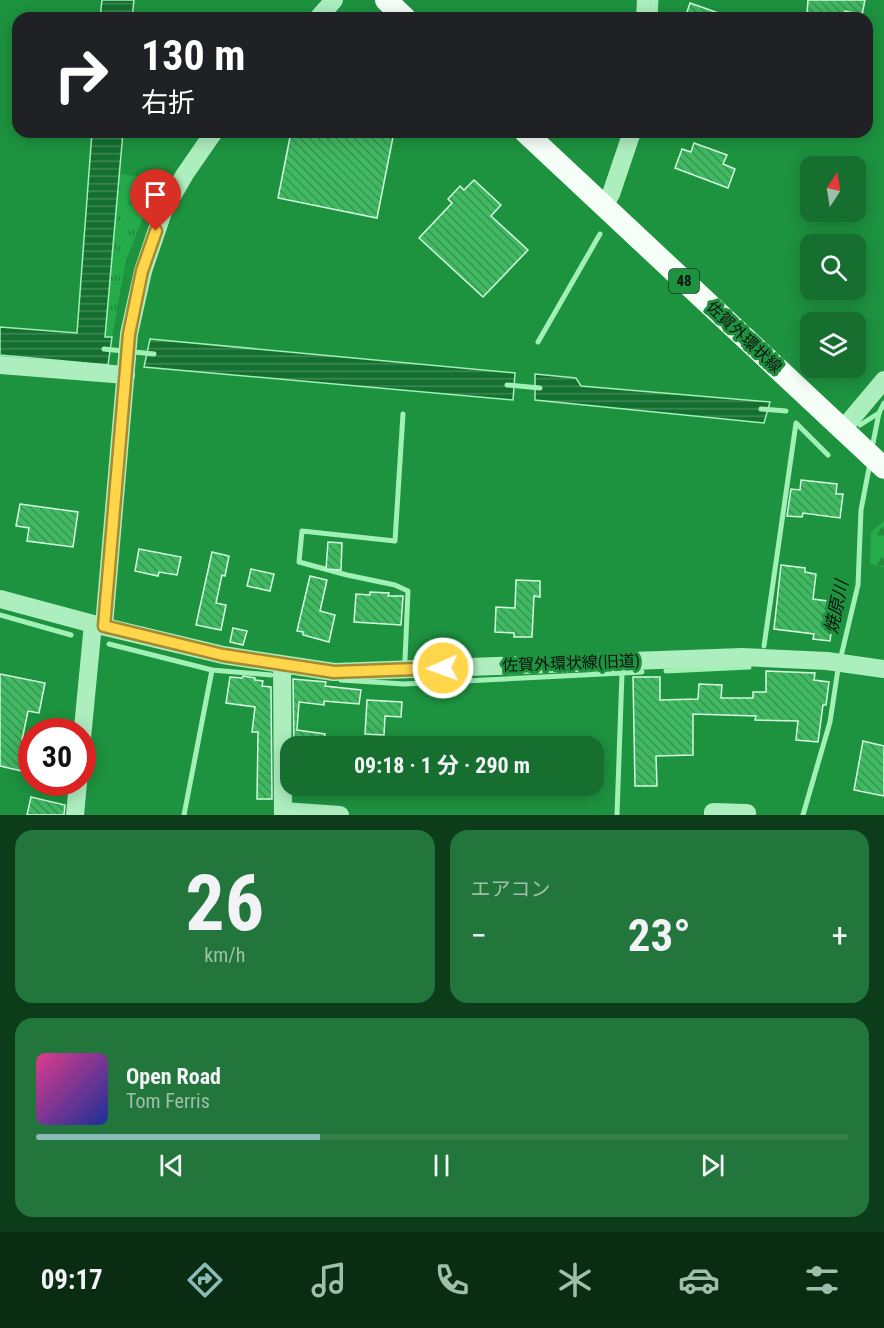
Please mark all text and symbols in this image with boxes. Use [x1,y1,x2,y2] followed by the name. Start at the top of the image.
[141,31,246,80] text: 130 m
[42,36,120,114] icon: right
[141,87,195,119] text: 右折
[800,156,866,222] north arrow
[800,156,866,378] map controls
[130,169,181,231] pin
[139,178,172,211] icon: arrive
[800,234,866,300] button: search
[669,269,699,293] road number: 48
[702,297,786,377] street label: 佐賀外環状線
[800,312,866,378] button: layers
[820,576,852,636] water label: 焼原川
[411,636,475,700] position arrow
[502,651,640,675] street label: 佐賀外環状線(旧道)
[18,718,96,796] speed limit sign: 30
[354,753,530,778] text: 09:18 · 1 分 · 290 m
[185,858,264,949] text: 26
[471,877,551,901] text: エアコン
[628,909,691,962] text: 23°
[471,916,487,955] text: −
[832,916,848,955] text: +
[204,943,245,967] text: km/h
[126,1064,221,1089] text: Open Road
[126,1089,210,1113] text: Tom Ferris
[155,1149,188,1182] icon: previous
[425,1149,458,1182] icon: pause
[696,1149,729,1182] icon: next
[184,1259,226,1301] icon: directions
[308,1259,350,1301] icon: music
[431,1259,473,1301] icon: phone
[554,1259,596,1301] icon: climate
[678,1259,720,1301] icon: car
[801,1259,843,1301] icon: filters
[41,1264,103,1296] text: 09:17

